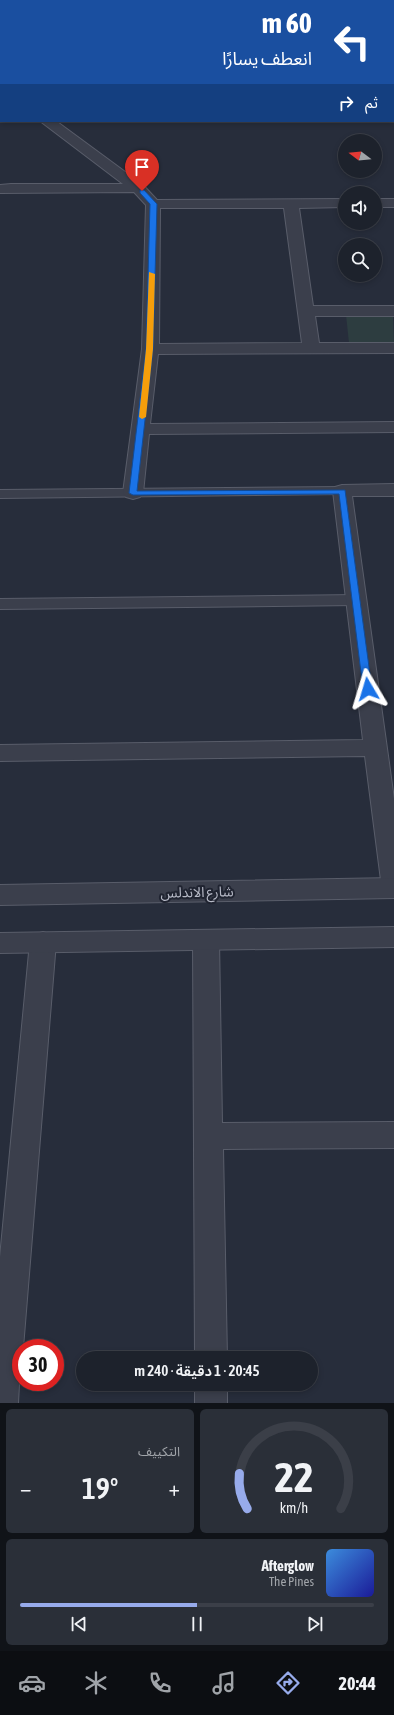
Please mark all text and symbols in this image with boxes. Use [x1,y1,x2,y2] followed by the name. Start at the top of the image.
[262,7,312,39] text: 60 m
[326,16,378,68] icon: left
[222,48,312,69] text: انعطف يسارًا
[335,92,357,114] icon: right
[365,94,378,111] text: ثم
[338,134,382,178] north arrow
[338,134,382,282] map controls
[125,150,159,191] pin
[131,156,153,178] icon: arrive
[338,186,382,230] button: sound
[338,238,382,282] button: search
[347,668,389,710] position arrow
[160,883,234,904] street label: شارع الاندلس
[12,1339,64,1391] speed limit sign: 30
[134,1362,260,1379] text: 20:45 · 1 دقيقة · 240 m
[138,1444,180,1459] text: التكييف
[274,1453,314,1501] text: 22
[82,1471,118,1505] text: 19°
[20,1475,31,1501] text: −
[169,1475,180,1501] text: +
[280,1500,308,1516] text: km/h
[261,1557,314,1574] text: Afterglow
[269,1574,314,1589] text: The Pines
[68,1613,90,1635] icon: previous
[186,1613,208,1635] icon: pause
[304,1613,326,1635] icon: next
[18,1669,46,1697] icon: car
[82,1669,110,1697] icon: climate
[146,1669,174,1697] icon: phone
[210,1669,238,1697] icon: music
[274,1669,302,1697] icon: directions
[339,1673,376,1694] text: 20:44

